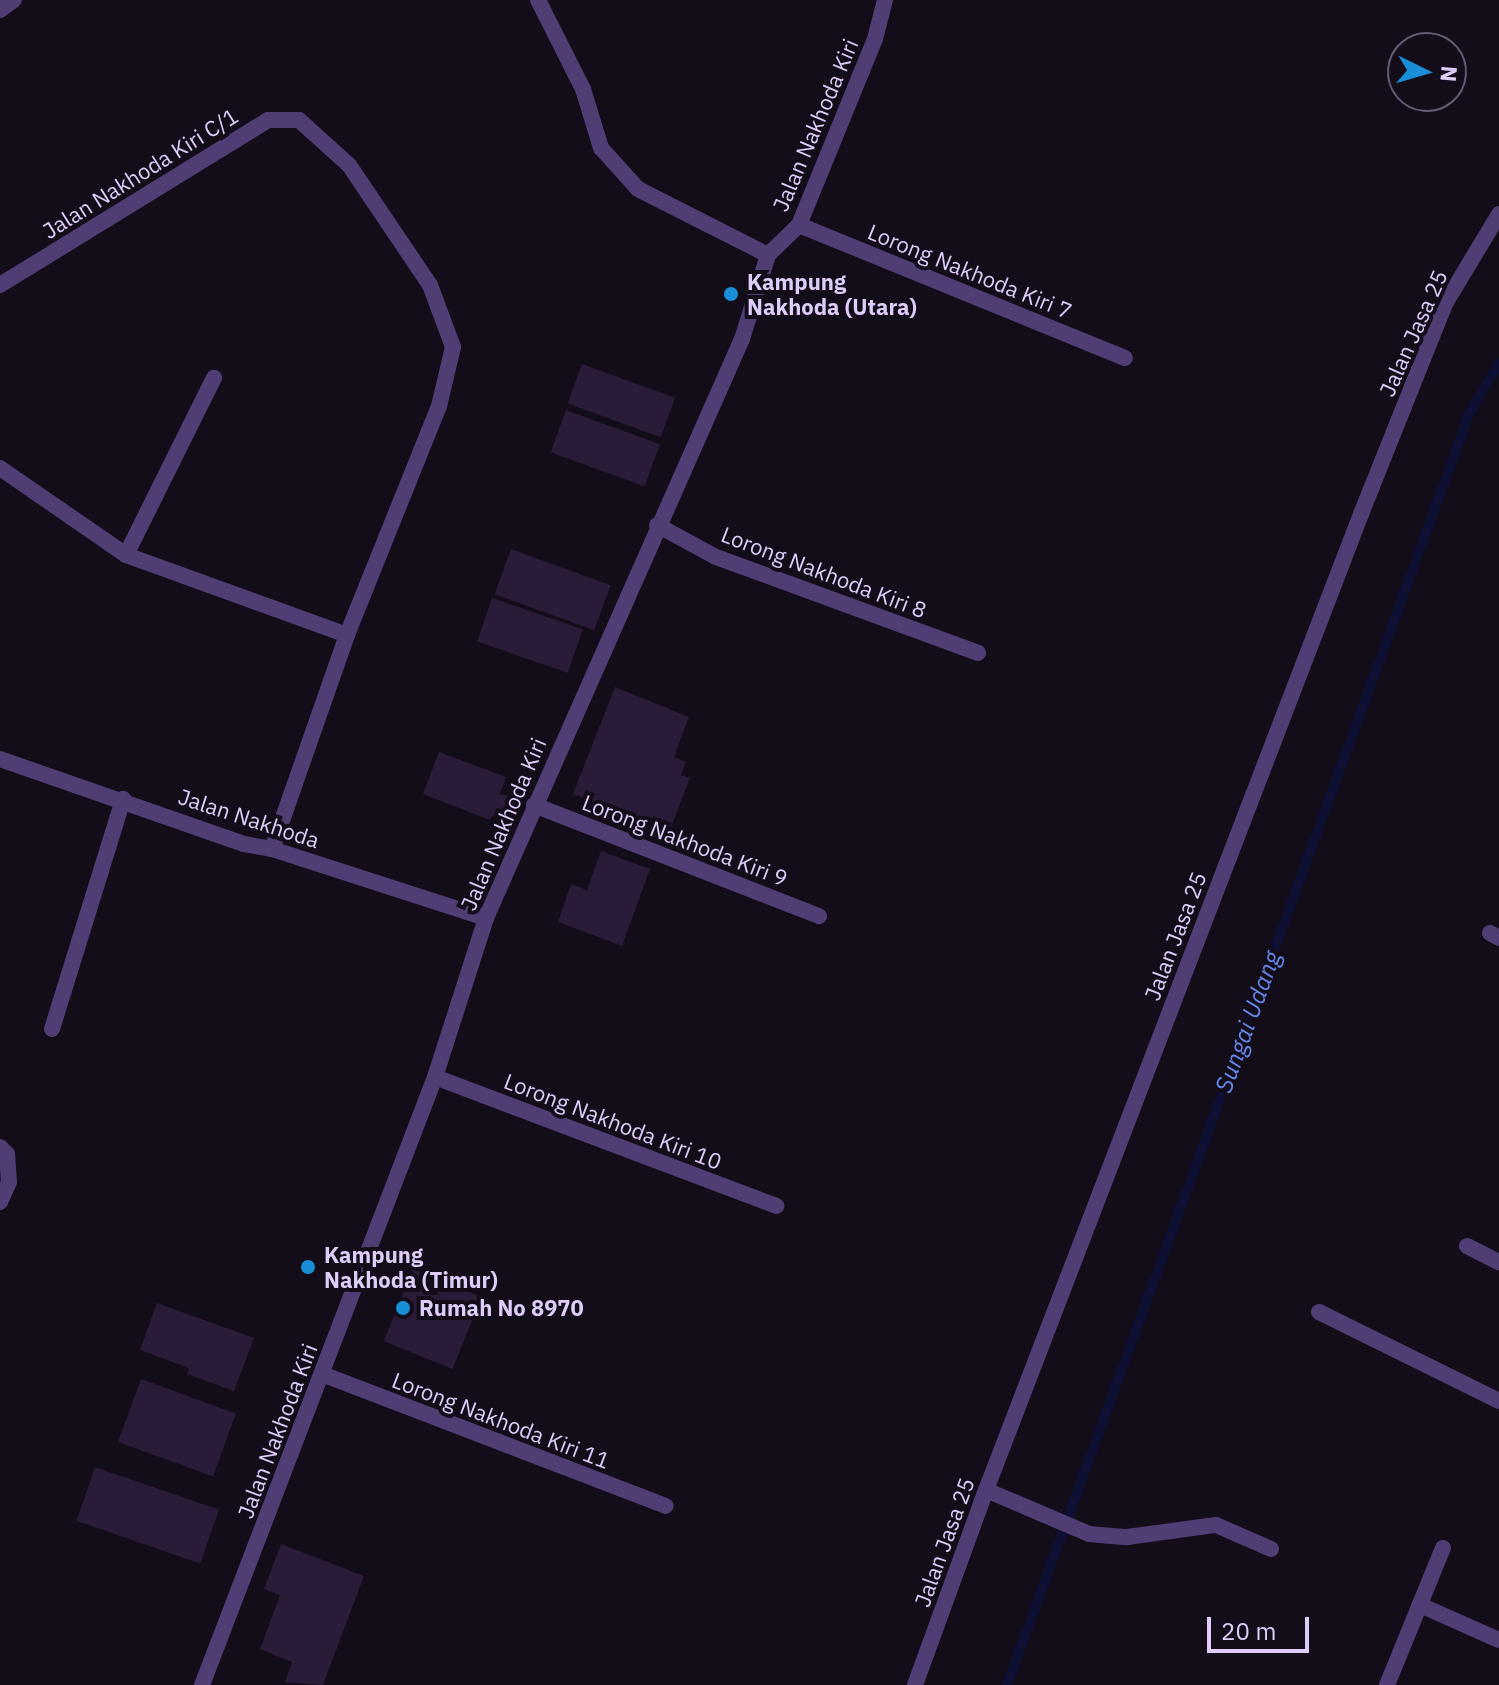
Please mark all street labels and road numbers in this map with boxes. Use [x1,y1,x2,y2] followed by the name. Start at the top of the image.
[767,35,863,215] street label: Jalan Nakhoda Kiri
[37,102,243,244] street label: Jalan Nakhoda Kiri C/1
[864,218,1076,324] street label: Lorong Nakhoda Kiri 7
[1373,266,1453,400] street label: Jalan Jasa 25
[718,521,930,623] street label: Lorong Nakhoda Kiri 8
[455,734,551,914] street label: Jalan Nakhoda Kiri
[175,783,323,853] street label: Jalan Nakhoda
[579,789,791,891] street label: Lorong Nakhoda Kiri 9
[1138,868,1212,1004] street label: Jalan Jasa 25
[501,1067,725,1175] street label: Lorong Nakhoda Kiri 10
[232,1340,322,1522] street label: Jalan Nakhoda Kiri
[389,1366,613,1474] street label: Lorong Nakhoda Kiri 11
[908,1474,980,1610] street label: Jalan Jasa 25

